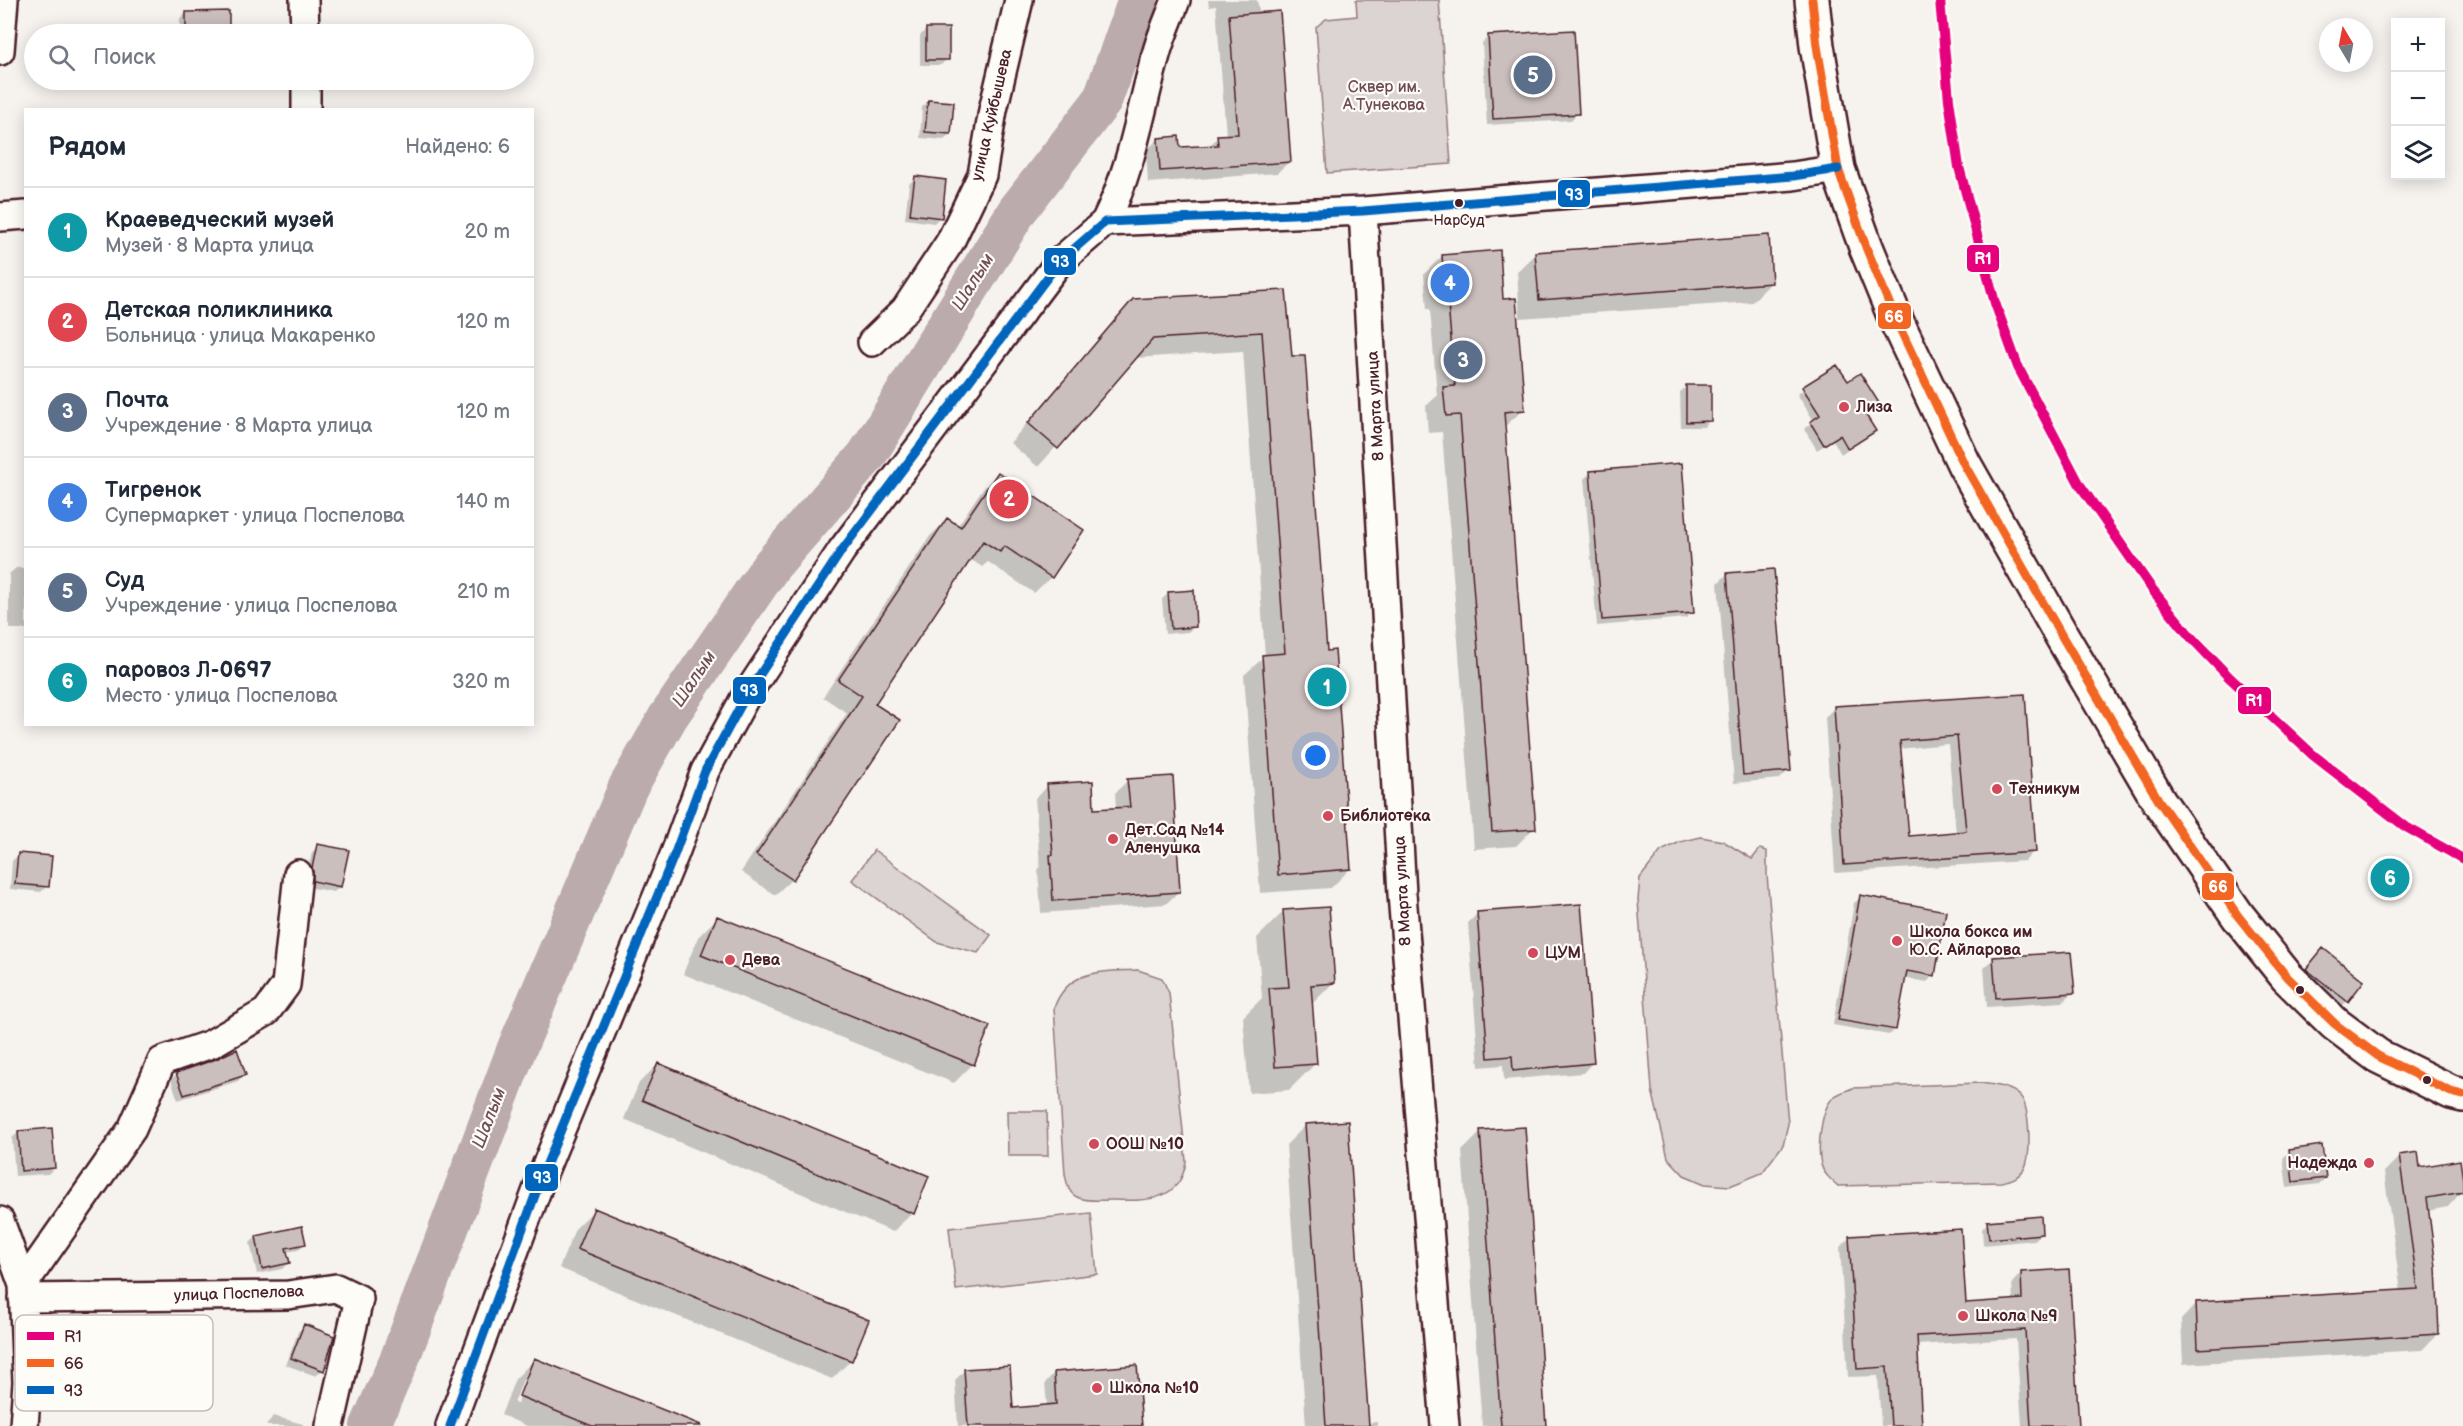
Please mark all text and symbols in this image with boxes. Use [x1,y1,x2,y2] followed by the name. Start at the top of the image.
[2319,18,2373,72] north arrow
[2391,18,2445,180] map controls
[2391,18,2445,72] button: +
[24,24,534,90] search box
[45,41,78,74] icon: search
[93,44,156,71] text: Поиск
[968,47,1017,183] street label: улица Куйбышева
[1514,52,1552,98] pin: 5
[2391,72,2445,126] button: −
[1342,78,1425,115] park label: Сквер им. А.Тунекова
[2391,126,2445,180] button: layers
[48,132,126,163] text: Рядом
[405,135,510,159] text: Найдено: 6
[1557,179,1591,208] line badge: 93
[1565,186,1583,205] text: 93
[1453,197,1465,209] marker: НарСуд
[105,207,334,234] text: Краеведческий музей
[1433,212,1485,229] place label: НарСуд
[63,220,72,244] text: 1
[465,220,510,244] text: 20 m
[105,234,314,258] text: Музей · 8 Марта улица
[1966,244,2000,273] line badge: R1
[1043,247,1077,276] line badge: 93
[947,250,999,314] water label: Шалым
[1974,250,1992,269] text: R1
[1051,253,1069,272] text: 93
[1430,260,1470,306] pin: 4
[105,297,333,324] text: Детская поликлиника
[1877,302,1912,330] line badge: 66
[1884,308,1904,327] text: 66
[62,310,73,334] text: 2
[457,310,510,334] text: 120 m
[105,324,375,348] text: Больница · улица Макаренко
[1444,338,1482,382] pin: 3
[1364,350,1388,462] street label: 8 Марта улица
[105,387,169,414] text: Почта
[1855,398,1893,417] place label: Лиза
[62,400,73,424] text: 3
[457,400,510,424] text: 120 m
[1837,400,1851,414] marker: Лиза
[105,414,373,438] text: Учреждение · 8 Марта улица
[990,476,1028,522] pin: 2
[105,477,201,504] text: Тигренок
[62,490,73,514] text: 4
[456,490,510,514] text: 140 m
[105,504,405,528] text: Супермаркет · улица Поспелова
[105,567,144,594] text: Суд
[62,580,73,604] text: 5
[457,580,510,604] text: 210 m
[105,594,397,618] text: Учреждение · улица Поспелова
[668,647,720,711] water label: Шалым
[105,657,272,684] text: паровоз Л-0697
[1308,664,1346,710] pin: 1
[61,670,74,694] text: 6
[452,670,510,694] text: 320 m
[732,676,767,705] line badge: 93
[740,682,758,701] text: 93
[105,684,338,708] text: Место · улица Поспелова
[2237,686,2272,715] line badge: R1
[2245,692,2263,711] text: R1
[1301,741,1330,770] your location
[2009,780,2080,799] place label: Техникум
[1990,782,2004,796] marker: Техникум
[1340,807,1431,826] place label: Библиотека
[1321,809,1335,823] marker: Библиотека
[1124,821,1225,858] place label: Дет.Сад №14 Аленушка
[1106,832,1120,846] marker: Дет.Сад №14 Аленушка
[1391,835,1415,947] street label: 8 Марта улица
[2370,856,2410,900] pin: 6
[2201,872,2235,901] line badge: 66
[2208,878,2228,897] text: 66
[1909,923,2033,960] place label: Школа бокса им Ю.С. Айларова
[1890,934,1904,948] marker: Школа бокса им Ю.С. Айларова
[1545,944,1581,963] place label: ЦУМ
[1526,946,1540,960] marker: ЦУМ
[742,951,781,970] place label: Дева
[723,953,737,967] marker: Дева
[2294,984,2306,996] unlabelled marker
[2421,1074,2433,1086] unlabelled marker
[468,1085,510,1151] water label: Шалым
[1106,1135,1184,1154] place label: ООШ №10
[1087,1137,1101,1151] marker: ООШ №10
[2287,1154,2358,1173] place label: Надежда
[2362,1156,2376,1170] marker: Надежда
[524,1163,559,1192] line badge: 93
[533,1169,551,1188] text: 93
[174,1282,305,1306] street label: улица Поспелова
[1975,1307,2058,1326] place label: Школа №9
[1956,1309,1970,1323] marker: Школа №9
[15,1315,213,1411] legend
[64,1328,82,1347] text: R1
[64,1355,84,1374] text: 66
[1109,1379,1199,1398] place label: Школа №10
[1090,1381,1104,1395] marker: Школа №10
[64,1382,83,1401] text: 93

